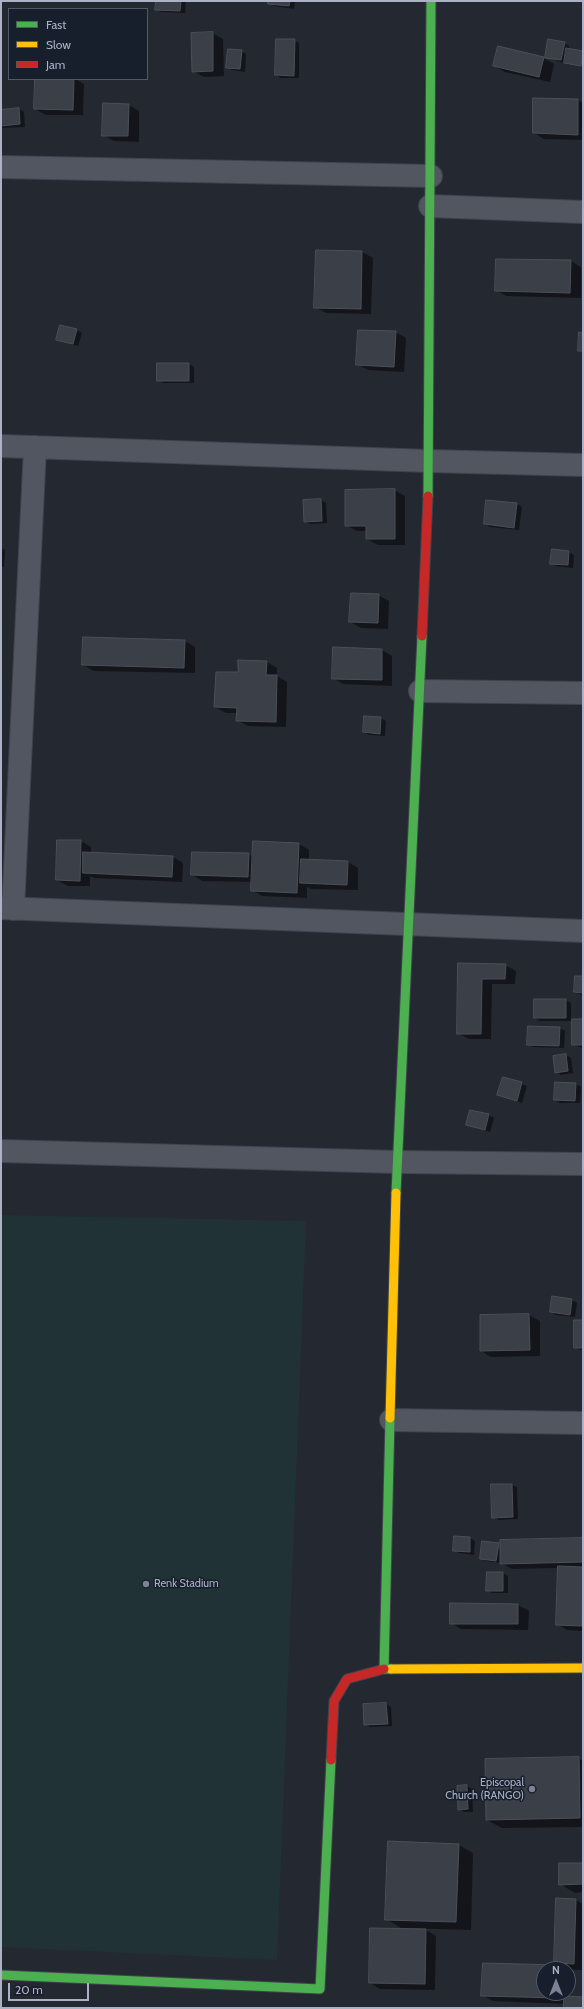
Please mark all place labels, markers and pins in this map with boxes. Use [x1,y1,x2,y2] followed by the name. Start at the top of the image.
[154,1577,219,1591] place label: Renk Stadium
[141,1579,151,1589] marker: Renk Stadium
[445,1776,524,1802] place label: Episcopal Church (RANGO)
[527,1784,537,1794] marker: Episcopal Church (RANGO)

